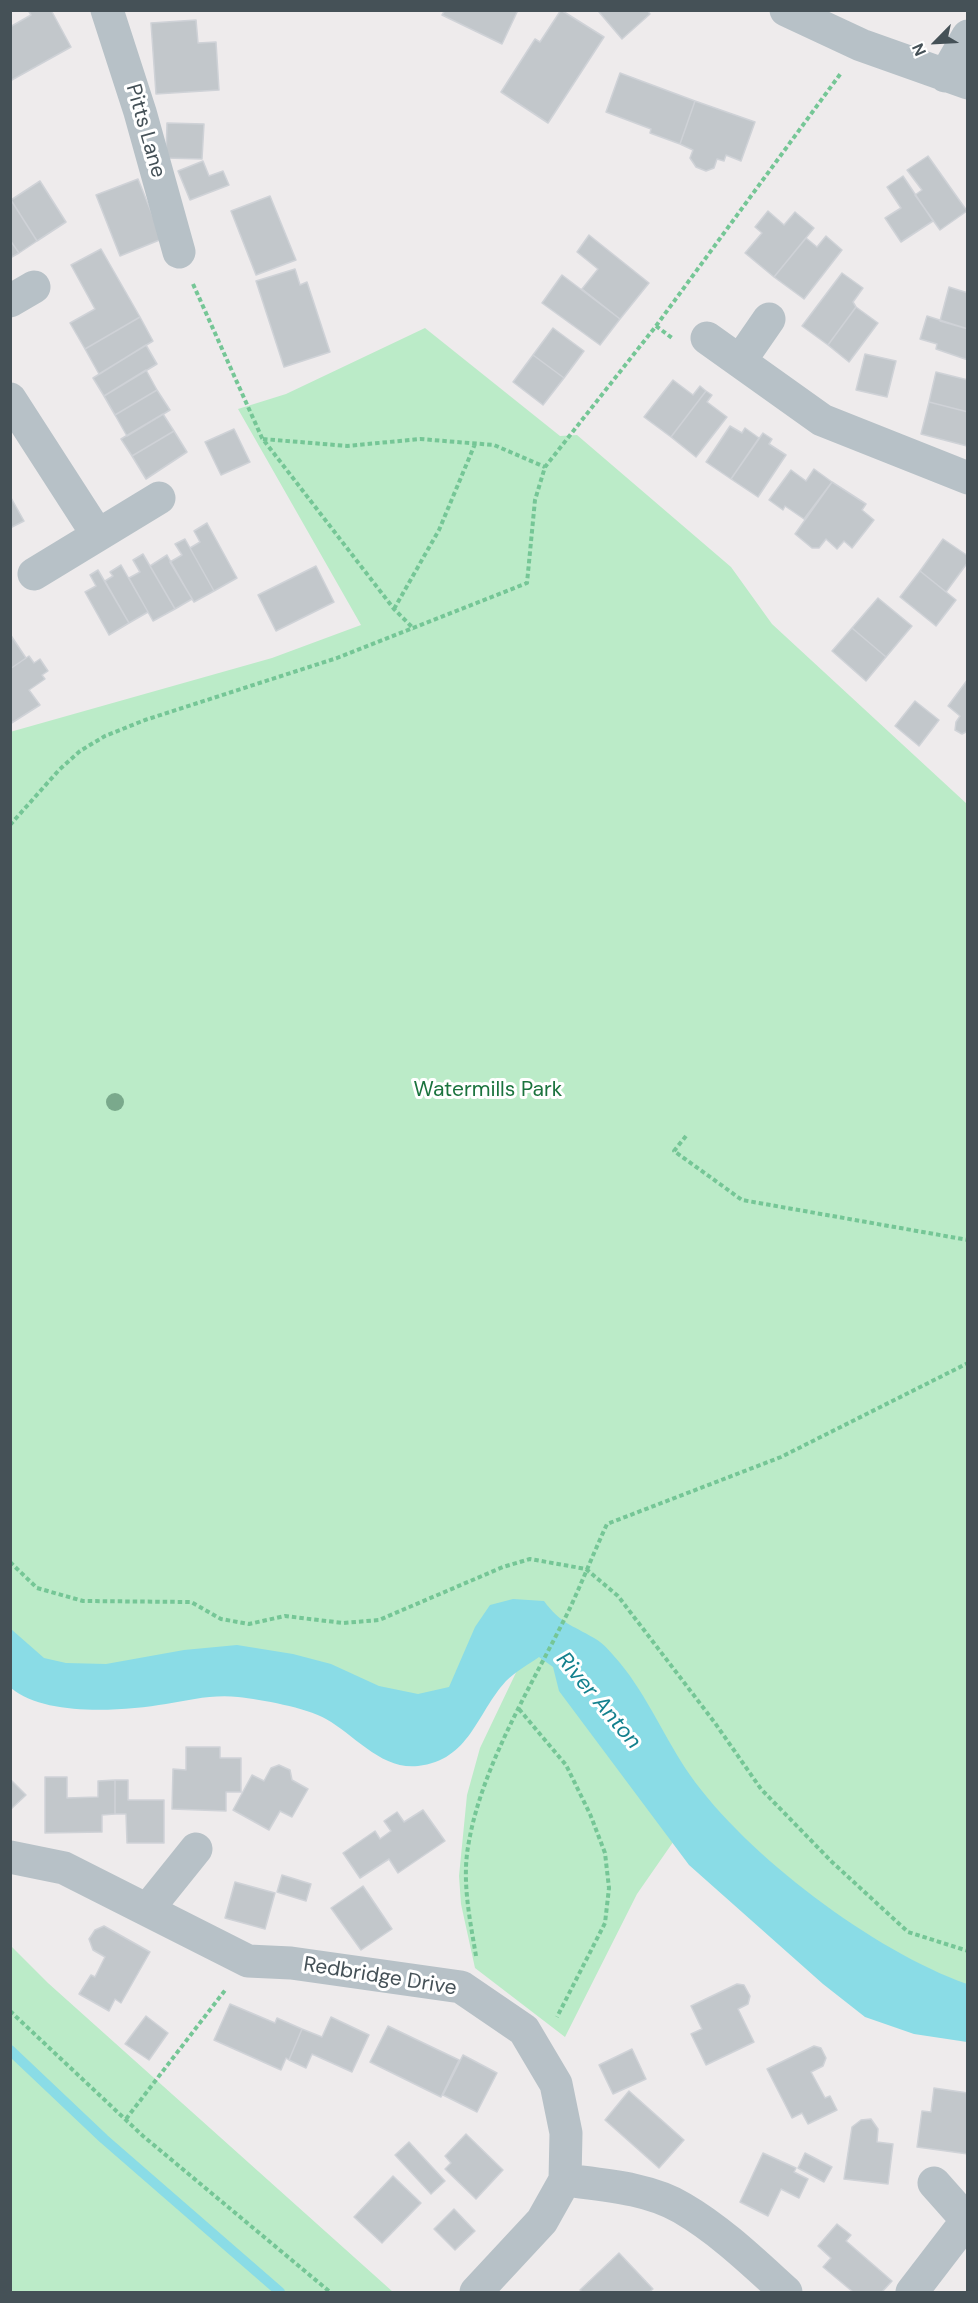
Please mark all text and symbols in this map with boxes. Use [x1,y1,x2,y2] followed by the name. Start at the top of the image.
[906,12,966,72] north arrow
[907,40,931,59] text: N
[120,81,170,181] street label: Pitts Lane
[414,1077,562,1103] park label: Watermills Park
[550,1647,646,1755] water label: River Anton
[302,1952,458,2002] street label: Redbridge Drive

